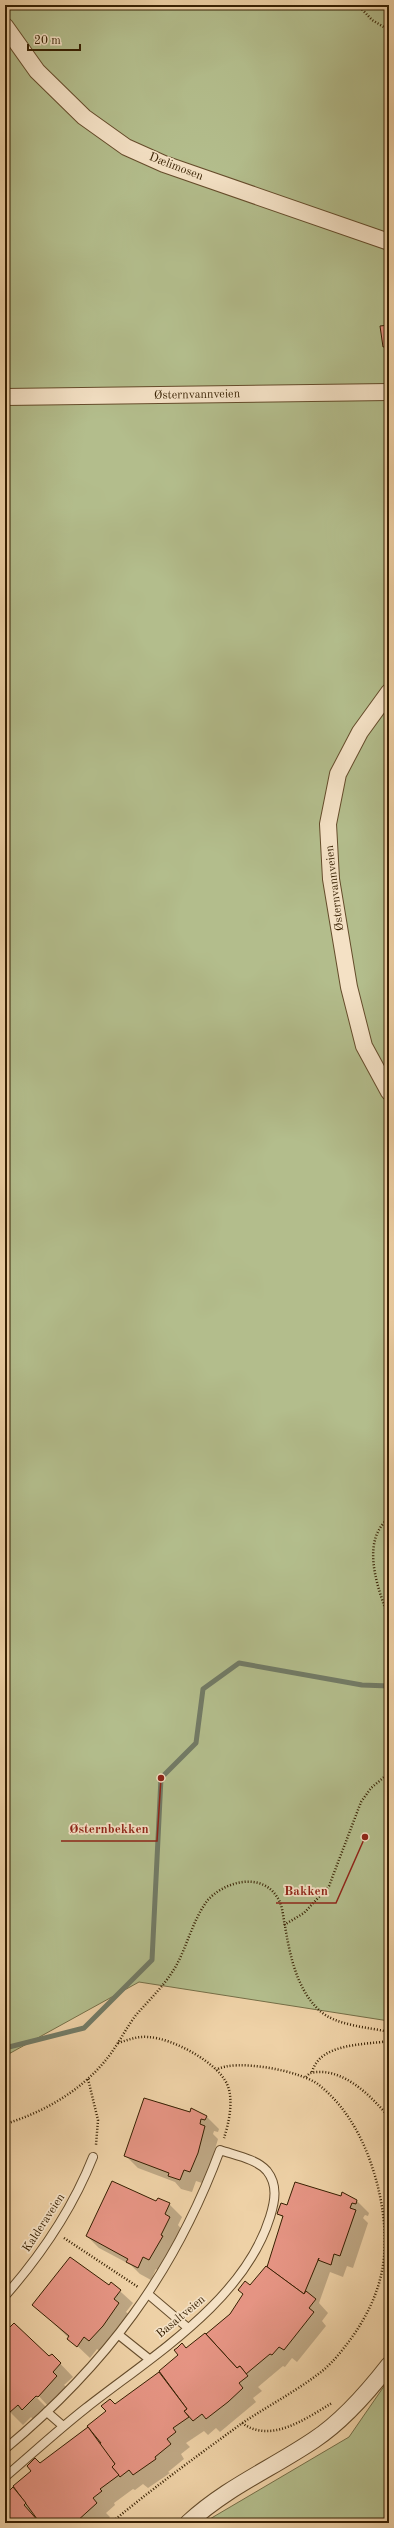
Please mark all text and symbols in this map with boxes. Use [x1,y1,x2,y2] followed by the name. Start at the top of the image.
[28,26,80,52] scale bar
[34,35,61,47] text: 20 m
[147,151,205,183] street label: Dælimosen
[154,388,241,402] street label: Østernvannveien
[324,844,346,931] street label: Østernvannveien
[61,1816,157,1841] callout: Østernbekken
[69,1823,149,1836] text: Østernbekken
[276,1878,336,1903] callout: Bakken
[284,1885,328,1898] text: Bakken
[21,2191,68,2254] street label: Kalderaveien
[154,2293,208,2341] street label: Basaltveien

